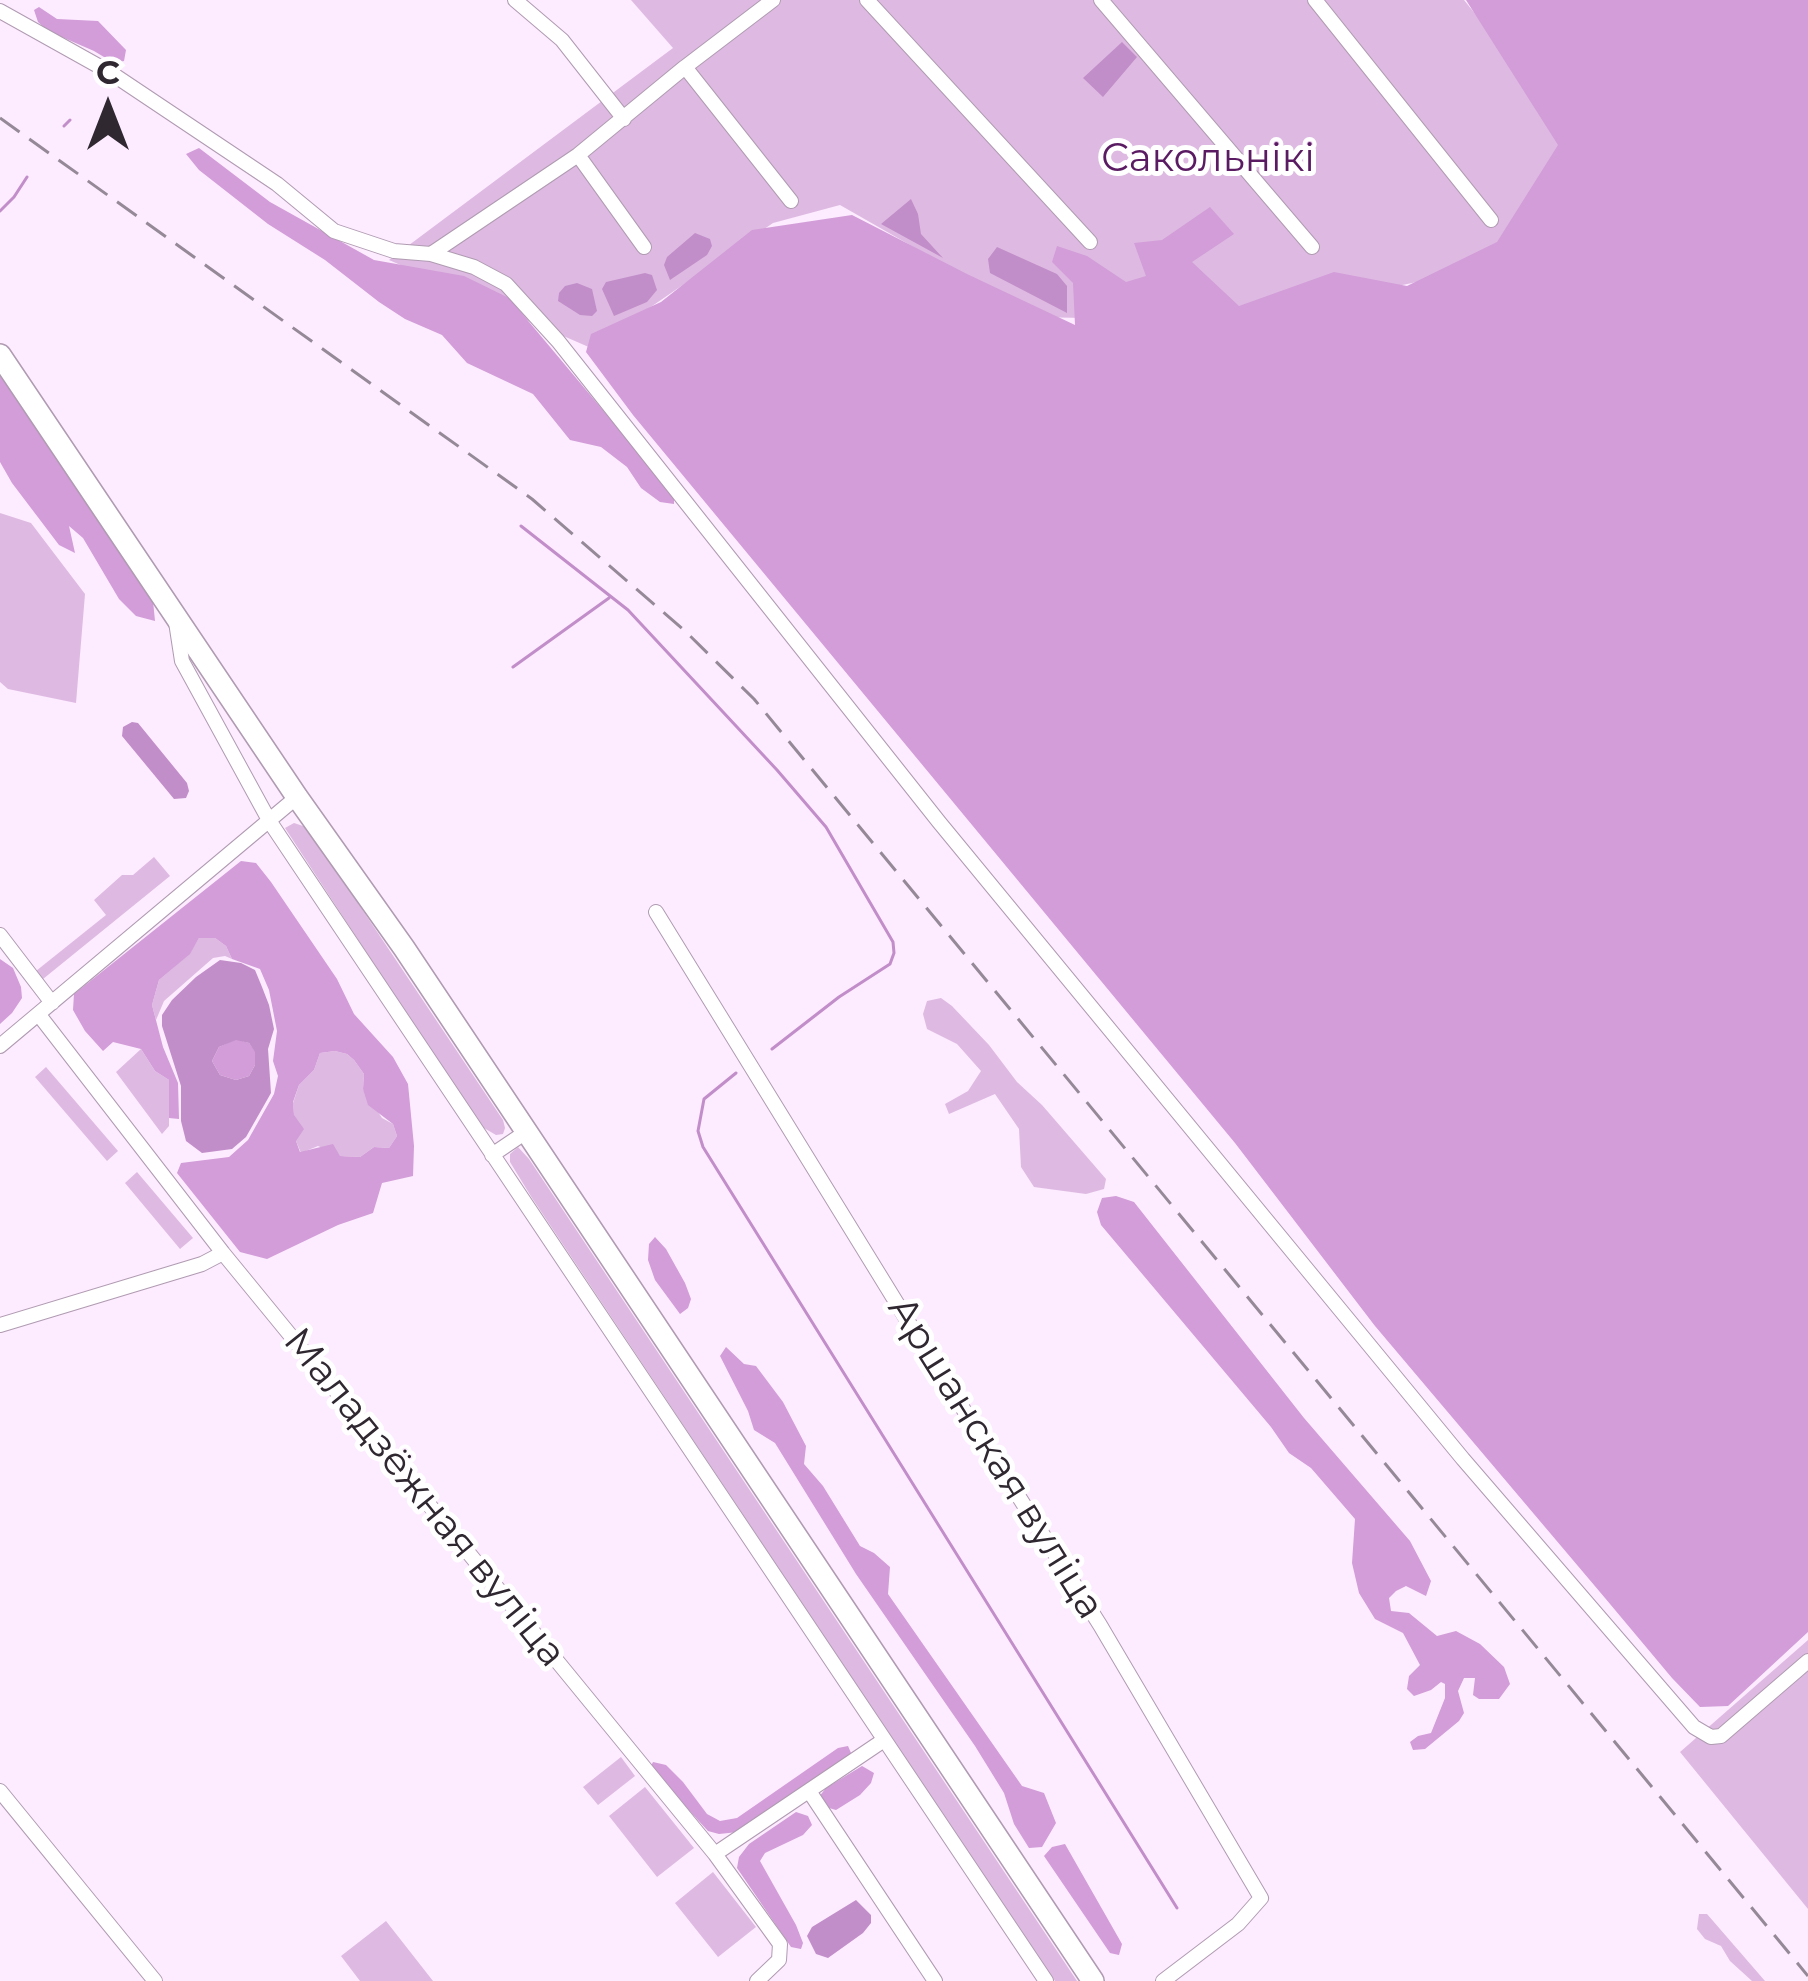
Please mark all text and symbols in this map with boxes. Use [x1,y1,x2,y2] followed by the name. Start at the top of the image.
[48,48,168,168] north arrow
[96,52,120,92] text: С
[1101,137,1315,183] park label: Сакольнікі
[877,1288,1113,1628] street label: Аршанская вуліца
[273,1319,575,1677] street label: Маладзёжная вуліца

